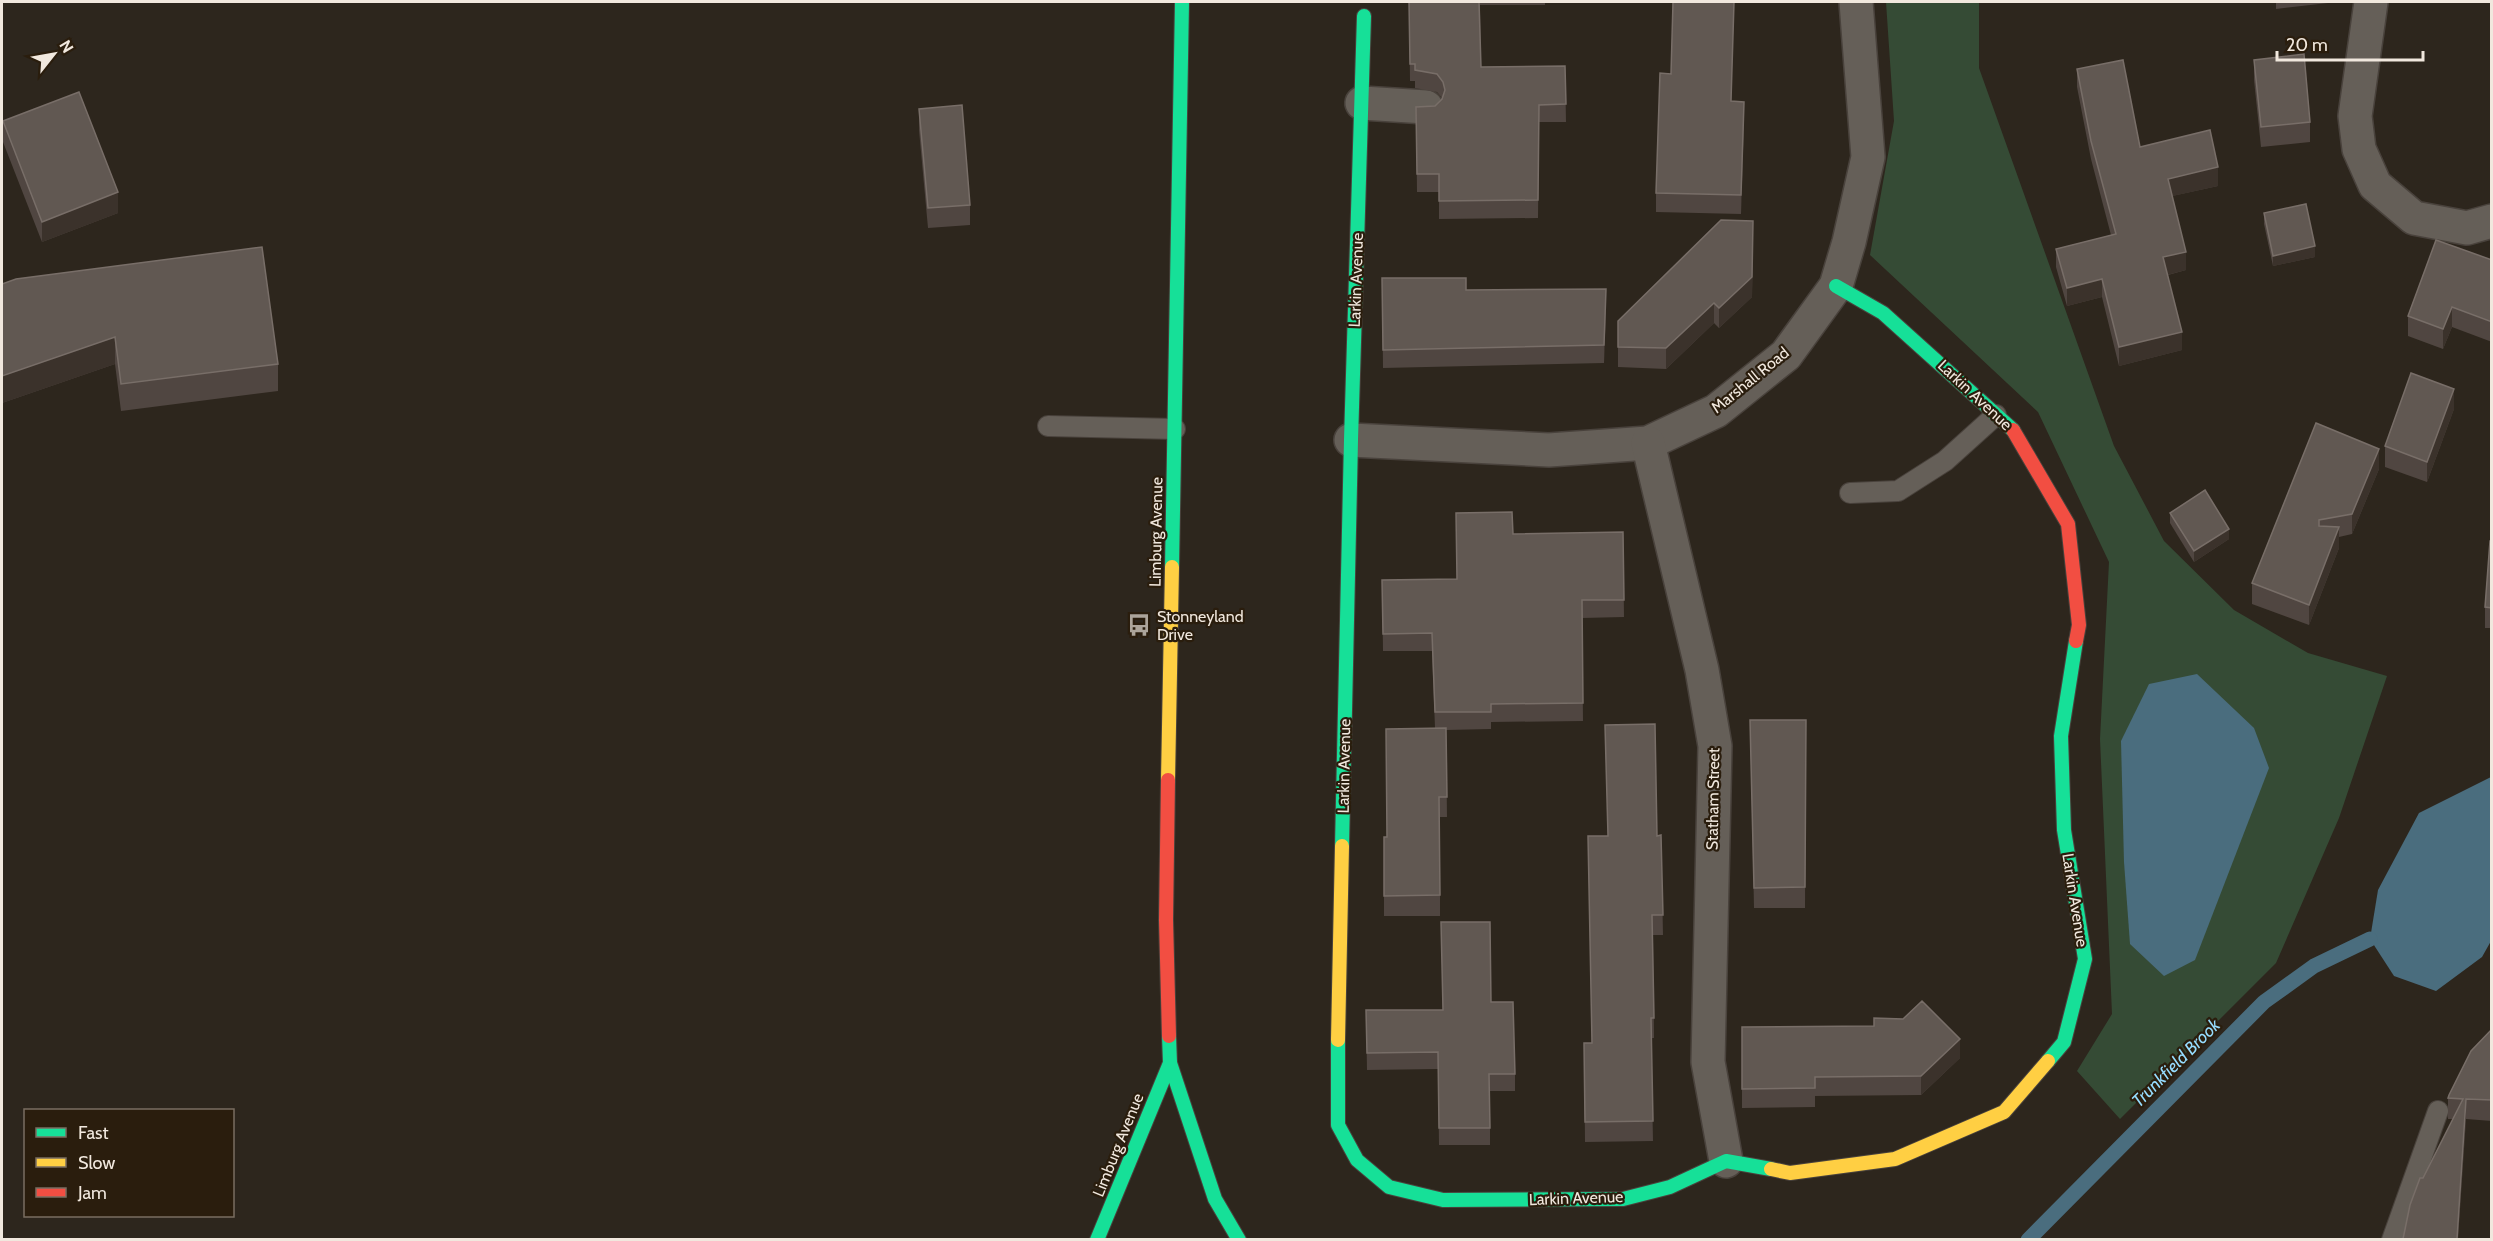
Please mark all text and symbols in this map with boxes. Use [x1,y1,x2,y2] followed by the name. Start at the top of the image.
[24,24,84,84] north arrow
[2277,24,2422,62] scale bar
[2286,34,2328,56] text: 20 m
[55,37,77,56] text: N
[1345,232,1367,328] street label: Larkin Avenue
[1707,343,1793,417] street label: Marshall Road
[1934,356,2016,434] street label: Larkin Avenue
[1146,477,1166,587] street label: Limburg Avenue
[1157,607,1244,644] place label: Stonneyland Drive
[1126,612,1152,638] bus stop icon: Stonneyland Drive
[1334,719,1354,813] street label: Larkin Avenue
[1703,747,1723,850] street label: Statham Street
[2058,852,2092,948] street label: Larkin Avenue
[2127,1013,2226,1112] water label: Trunkfield Brook
[1089,1090,1147,1200] street label: Limburg Avenue
[24,1109,234,1217] legend
[78,1122,109,1144] text: Fast
[78,1152,115,1174] text: Slow
[77,1182,107,1204] text: Jam
[1528,1187,1624,1209] street label: Larkin Avenue

